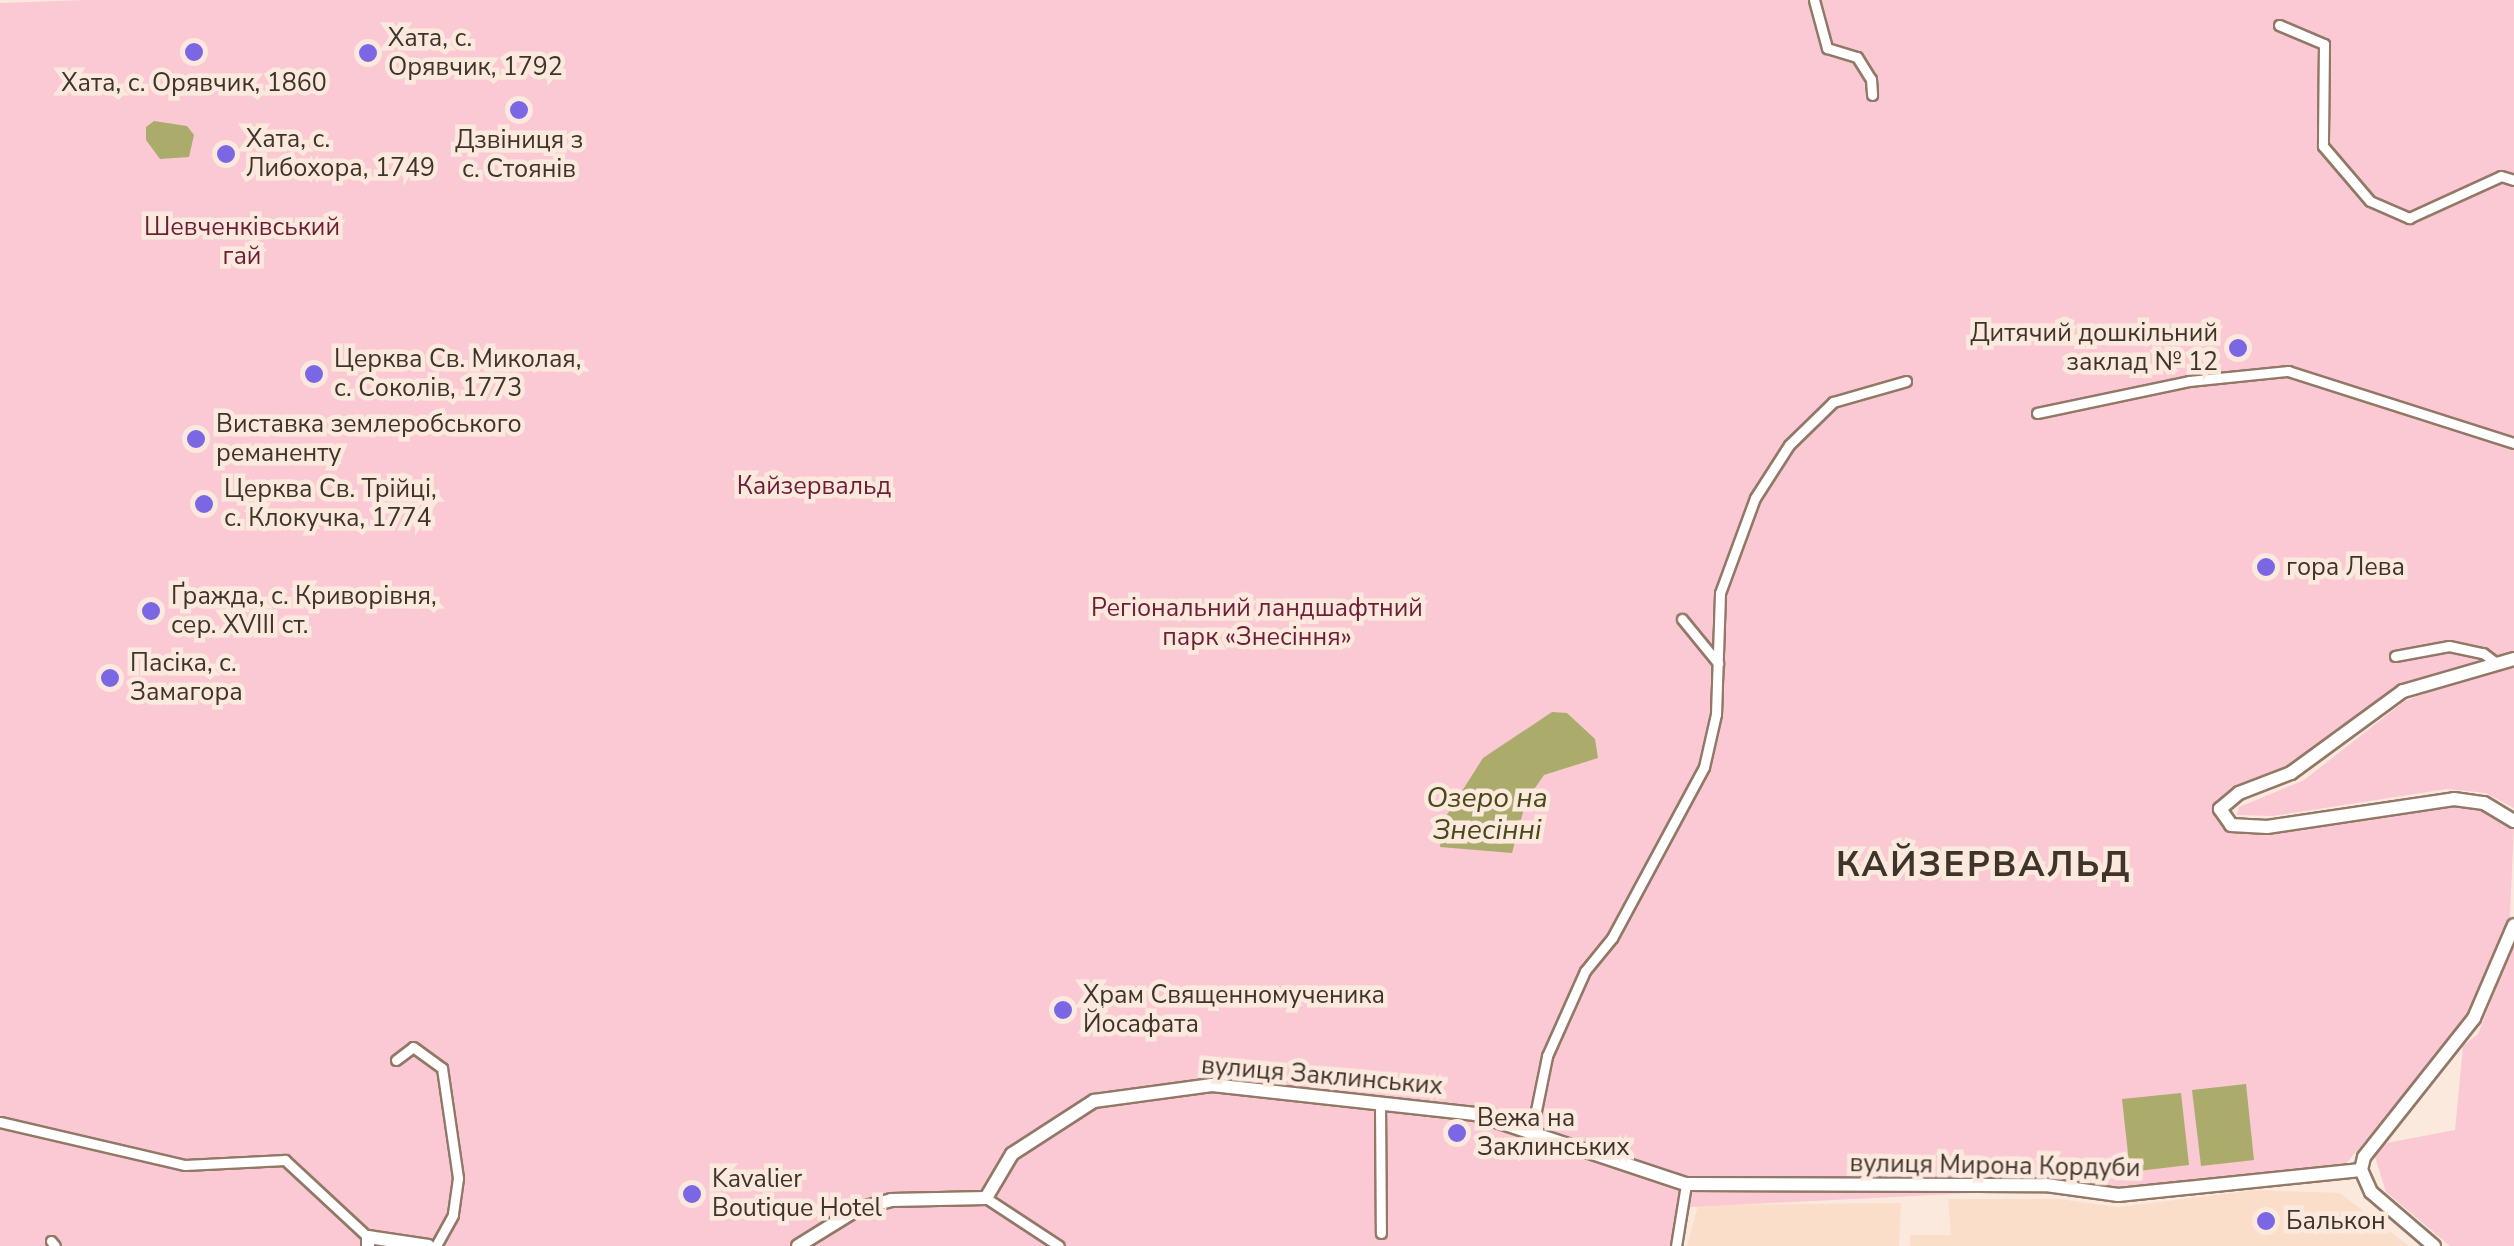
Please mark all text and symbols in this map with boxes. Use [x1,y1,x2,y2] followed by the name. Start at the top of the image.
[388,24,563,83] place label: Хата, с. Орявчик, 1792
[183,41,205,63] marker: Хата, с. Орявчик, 1860
[357,42,379,64] marker: Хата, с. Орявчик, 1792
[61,68,327,98] place label: Хата, с. Орявчик, 1860
[508,99,530,121] marker: Дзвіниця з с. Стоянів
[246,125,435,184] place label: Хата, с. Либохора, 1749
[455,126,583,185] place label: Дзвіниця з с. Стоянів
[215,143,237,165] marker: Хата, с. Либохора, 1749
[144,213,340,272] park label: Шевченківський гай
[1970,319,2218,378] place label: Дитячий дошкільний заклад № 12
[2227,337,2249,359] marker: Дитячий дошкільний заклад № 12
[334,345,582,404] place label: Церква Св. Миколая, с. Соколів, 1773
[303,363,325,385] marker: Церква Св. Миколая, с. Соколів, 1773
[216,410,522,469] place label: Виставка землеробського реманенту
[185,428,207,450] marker: Виставка землеробського реманенту
[737,471,891,501] park label: Кайзервальд
[224,475,437,534] place label: Церква Св. Трійці, с. Клокучка, 1774
[193,493,215,515] marker: Церква Св. Трійці, с. Клокучка, 1774
[2286,552,2405,582] place label: гора Лева
[2255,556,2277,578] marker: гора Лева
[171,582,437,641] place label: Ґражда, с. Криворівня, сер. XVIII ст.
[1091,594,1423,653] park label: Регіональний ландшафтний парк «Знесіння»
[140,600,162,622] marker: Ґражда, с. Криворівня, сер. XVIII ст.
[130,649,243,708] place label: Пасіка, с. Замагора
[99,667,121,689] marker: Пасіка, с. Замагора
[1426,781,1548,847] water label: Озеро на Знесінні
[1836,844,2132,886] district label: КАЙЗЕРВАЛЬД
[1083,981,1385,1040] place label: Храм Священномученика Йосафата
[1052,999,1074,1021] marker: Храм Священномученика Йосафата
[1200,1050,1444,1102] street label: вулиця Заклинських
[1477,1104,1630,1163] place label: Вежа на Заклинських
[1446,1122,1468,1144] marker: Вежа на Заклинських
[1849,1148,2141,1184] street label: вулиця Мирона Кордуби
[712,1165,882,1224] place label: Kavalier Boutique Hotel
[681,1183,703,1205] marker: Kavalier Boutique Hotel
[2286,1206,2386,1236] place label: Балькон
[2255,1210,2277,1232] marker: Балькон

